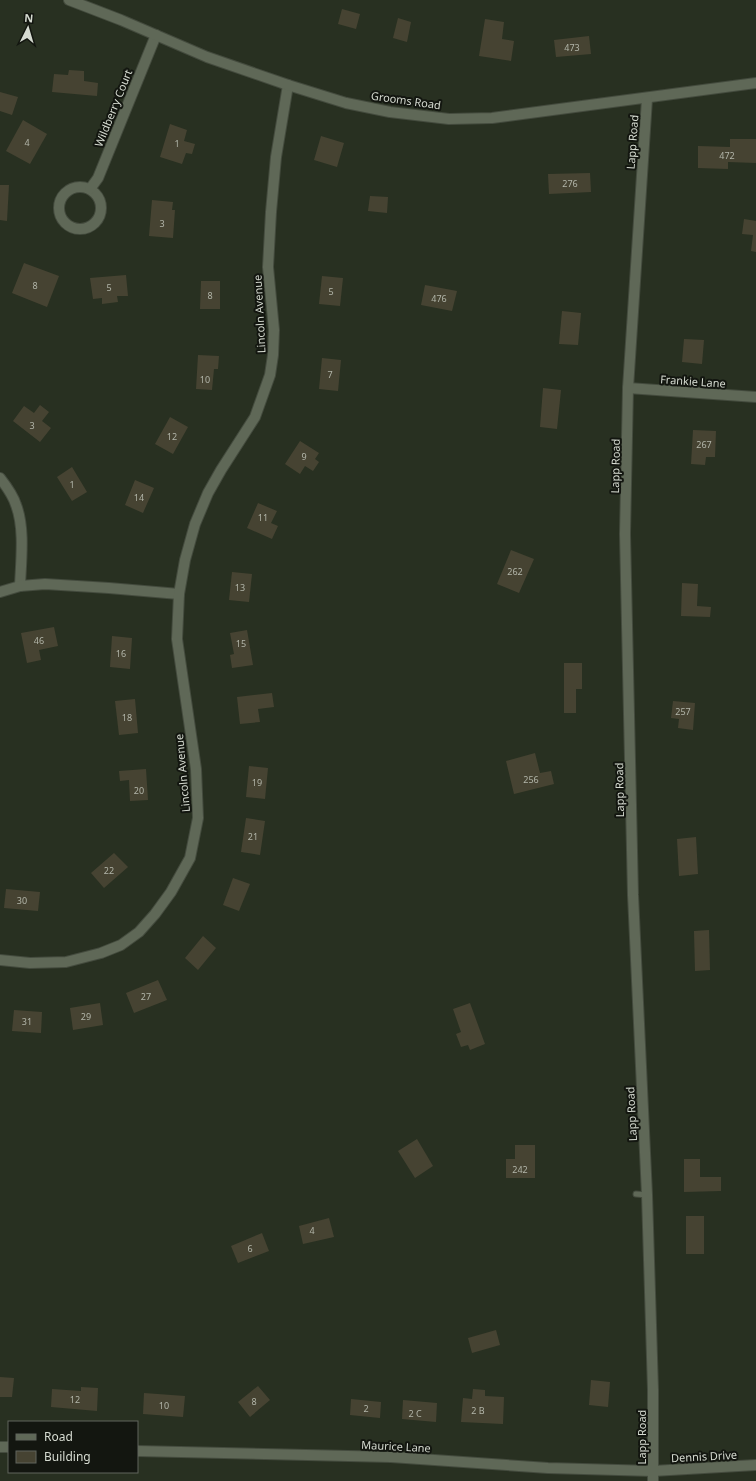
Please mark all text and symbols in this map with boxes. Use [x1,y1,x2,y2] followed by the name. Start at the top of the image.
[8,8,48,48] north arrow
[24,10,34,25] text: N
[564,41,580,54] house number: 473
[91,67,135,149] street label: Wildberry Court
[370,88,442,112] street label: Grooms Road
[623,114,641,170] street label: Lapp Road
[24,136,30,149] house number: 4
[174,137,180,150] house number: 1
[719,149,735,162] house number: 472
[562,177,578,190] house number: 276
[159,217,165,230] house number: 3
[249,274,269,354] street label: Lincoln Avenue
[32,279,38,292] house number: 8
[106,281,112,294] house number: 5
[328,285,334,298] house number: 5
[207,289,213,302] house number: 8
[431,292,447,305] house number: 476
[327,368,333,381] house number: 7
[660,371,726,391] street label: Frankie Lane
[200,373,210,386] house number: 10
[29,419,35,432] house number: 3
[167,430,177,443] house number: 12
[607,438,623,494] street label: Lapp Road
[696,438,712,451] house number: 267
[301,450,307,463] house number: 9
[69,478,75,491] house number: 1
[134,491,144,504] house number: 14
[258,511,268,524] house number: 11
[507,565,523,578] house number: 262
[235,581,245,594] house number: 13
[34,634,44,647] house number: 46
[236,637,246,650] house number: 15
[116,647,126,660] house number: 16
[675,705,691,718] house number: 257
[122,711,132,724] house number: 18
[171,733,193,813] street label: Lincoln Avenue
[611,762,627,818] street label: Lapp Road
[523,773,539,786] house number: 256
[252,776,262,789] house number: 19
[134,784,144,797] house number: 20
[248,830,258,843] house number: 21
[104,864,114,877] house number: 22
[17,894,27,907] house number: 30
[141,990,151,1003] house number: 27
[81,1010,91,1023] house number: 29
[22,1015,32,1028] house number: 31
[622,1086,640,1142] street label: Lapp Road
[512,1163,528,1176] house number: 242
[309,1224,315,1237] house number: 4
[247,1242,253,1255] house number: 6
[70,1393,80,1406] house number: 12
[251,1395,257,1408] house number: 8
[159,1399,169,1412] house number: 10
[363,1402,369,1415] house number: 2
[471,1404,485,1417] house number: 2 B
[408,1407,422,1420] house number: 2 C
[634,1410,649,1464] street label: Lapp Road
[8,1421,138,1473] legend
[44,1428,73,1445] text: Road
[361,1437,431,1455] street label: Maurice Lane
[671,1447,737,1465] street label: Dennis Drive
[44,1448,91,1465] text: Building

